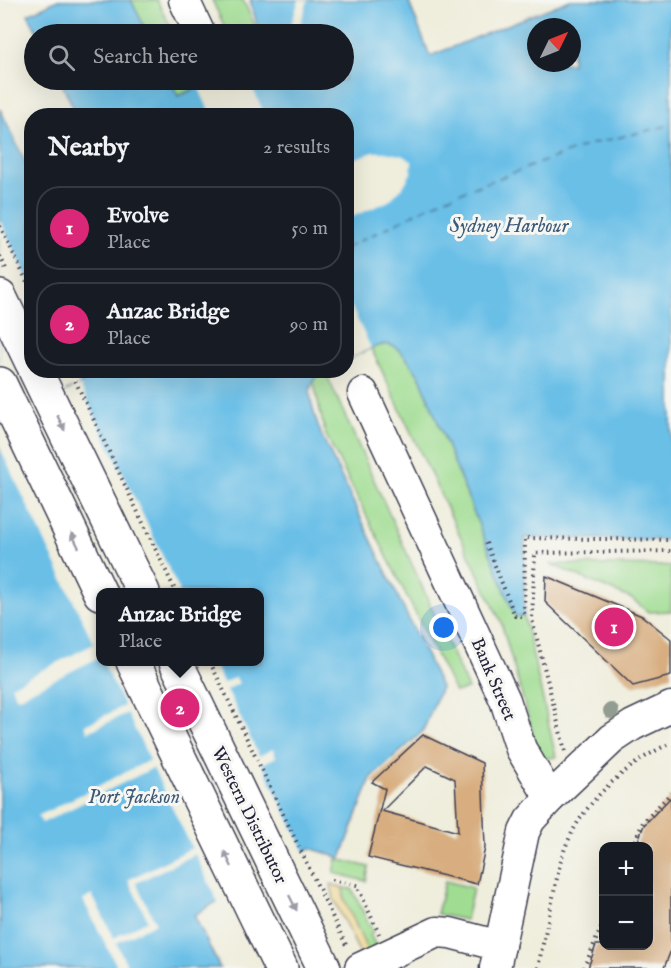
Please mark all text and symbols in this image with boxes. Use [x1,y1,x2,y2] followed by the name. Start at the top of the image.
[527,18,581,72] north arrow
[24,24,354,90] search box
[45,41,78,74] icon: search
[93,43,198,71] text: Search here
[48,131,129,164] text: Nearby
[263,135,330,160] text: 2 results
[107,202,169,230] text: Evolve
[450,214,570,239] water label: Sydney Harbour
[66,216,73,241] text: 1
[291,216,328,241] text: 50 m
[107,230,150,255] text: Place
[107,298,230,326] text: Anzac Bridge
[65,312,74,337] text: 2
[290,312,328,337] text: 90 m
[107,326,150,351] text: Place
[56,415,65,432] one-way arrow
[71,532,80,549] one-way arrow
[96,588,264,666] popup
[119,601,241,629] text: Anzac Bridge
[594,604,634,650] pin: 1
[429,613,458,642] your location
[119,629,162,654] text: Place
[465,635,520,724] street label: Bank Street
[160,686,200,730] pin: 2
[205,743,292,888] street label: Western Distributor
[88,785,180,810] water label: Port Jackson
[599,842,653,950] map controls
[599,842,653,896] button: +
[224,850,233,867] one-way arrow
[288,895,297,912] one-way arrow
[599,896,653,950] button: −

